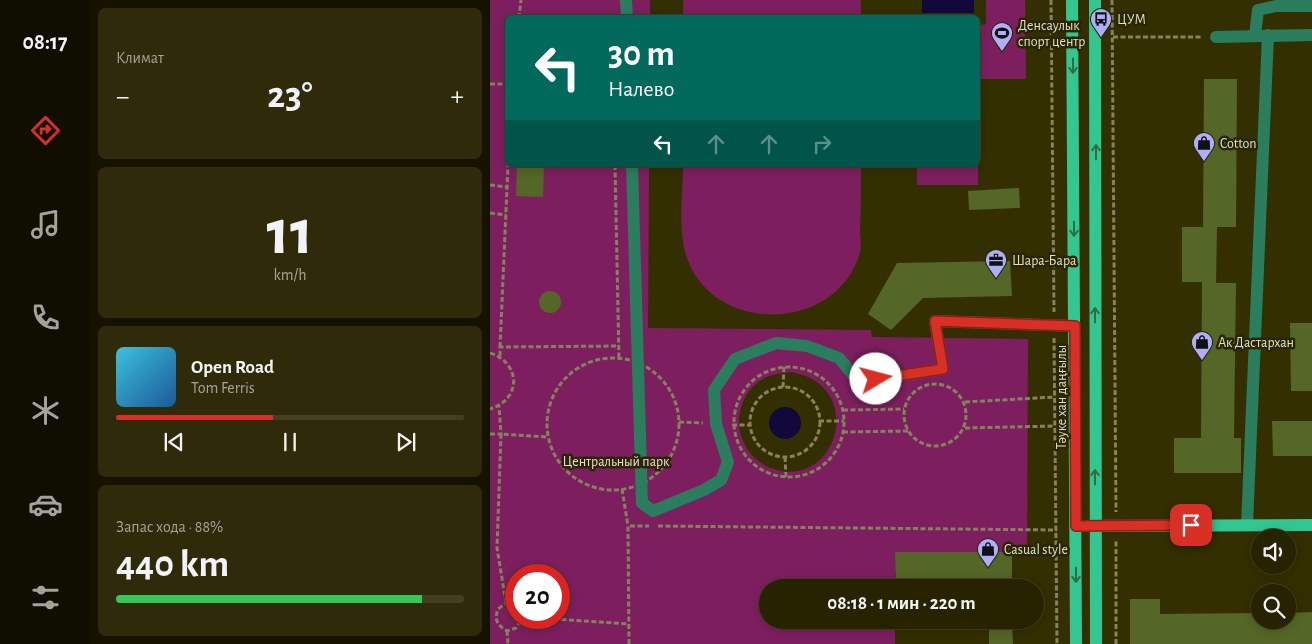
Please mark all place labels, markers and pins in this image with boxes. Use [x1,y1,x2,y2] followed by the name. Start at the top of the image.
[1089,7,1113,38] bus stop icon: ЦУМ
[1117,13,1146,27] place label: ЦУМ
[1018,19,1085,49] place label: Денсаулык спорт центр
[990,21,1014,52] sports icon: Денсаулык спорт центр
[1192,131,1216,162] shop icon: Cotton
[1220,137,1257,151] place label: Cotton
[984,248,1008,279] office icon: Шара-Бара
[1012,254,1077,268] place label: Шара-Бара
[1190,330,1214,361] shop icon: Ак Дастархан
[1218,336,1294,350] place label: Ак Дастархан
[1170,504,1212,546] pin
[976,537,1000,568] shop icon: Casual style
[1004,543,1068,557] place label: Casual style

